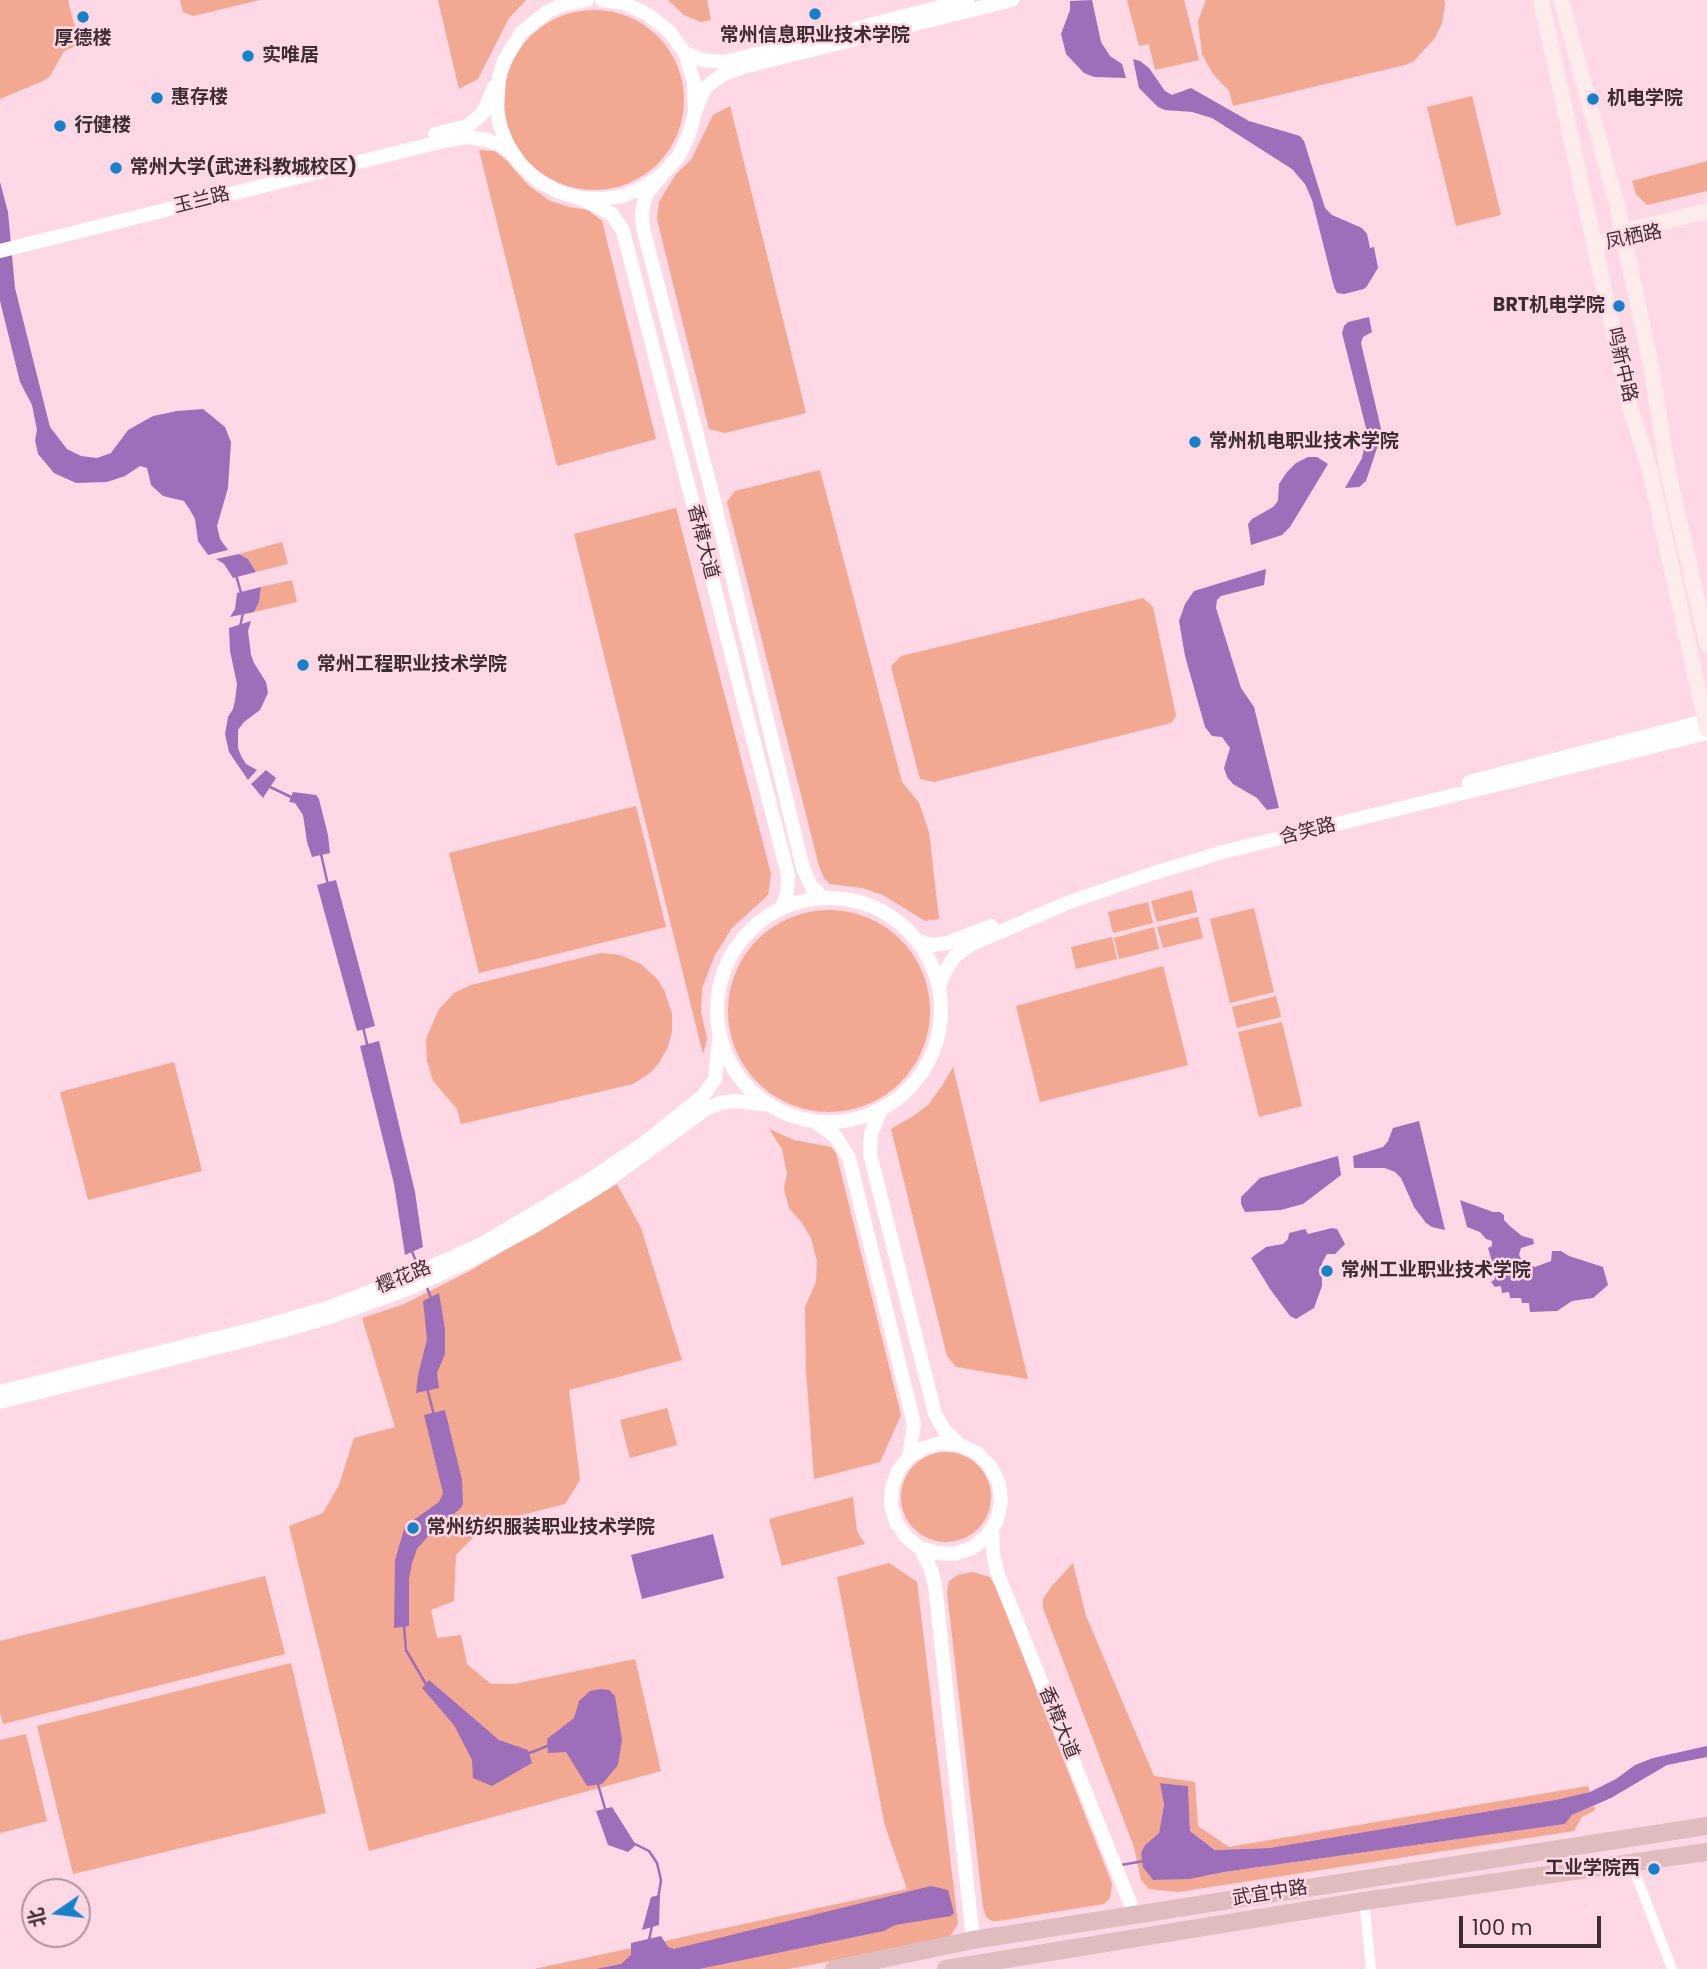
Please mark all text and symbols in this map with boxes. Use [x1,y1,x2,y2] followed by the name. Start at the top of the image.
[807,6,823,22] marker: 常州信息职业技术学院
[75,9,91,25] marker: 厚德楼
[720,25,910,47] place label: 常州信息职业技术学院
[55,28,111,50] place label: 厚德楼
[262,45,319,67] place label: 实唯居
[240,48,256,64] marker: 实唯居
[171,87,228,109] place label: 惠存楼
[1607,88,1683,110] place label: 机电学院
[149,90,165,106] marker: 惠存楼
[1585,91,1601,107] marker: 机电学院
[74,115,131,137] place label: 行健楼
[52,118,68,134] marker: 行健楼
[130,157,357,179] place label: 常州大学(武进科教城校区)
[108,160,124,176] marker: 常州大学(武进科教城校区)
[172,183,232,219] street label: 玉兰路
[1604,221,1664,255] street label: 凤栖路
[1493,295,1605,317] place label: BRT机电学院
[1611,298,1627,314] marker: BRT机电学院
[1601,325,1641,405] street label: 鸣新中路
[1209,431,1399,453] place label: 常州机电职业技术学院
[1187,434,1203,450] marker: 常州机电职业技术学院
[682,502,722,582] street label: 香樟大道
[317,654,507,676] place label: 常州工程职业技术学院
[295,657,311,673] marker: 常州工程职业技术学院
[1278,814,1338,850] street label: 含笑路
[373,1257,435,1299] street label: 樱花路
[1341,1260,1531,1282] place label: 常州工业职业技术学院
[1319,1263,1335,1279] marker: 常州工业职业技术学院
[427,1517,655,1539] place label: 常州纺织服装职业技术学院
[405,1520,421,1536] marker: 常州纺织服装职业技术学院
[1033,1683,1083,1763] street label: 香樟大道
[1545,1858,1640,1880] place label: 工业学院西
[1646,1861,1662,1877] marker: 工业学院西
[1231,1877,1309,1911] street label: 武宜中路
[21,1878,91,1948] north arrow
[1462,1902,1604,1946] scale bar
[22,1905,52,1930] text: 北
[1472,1913,1532,1942] text: 100 m

